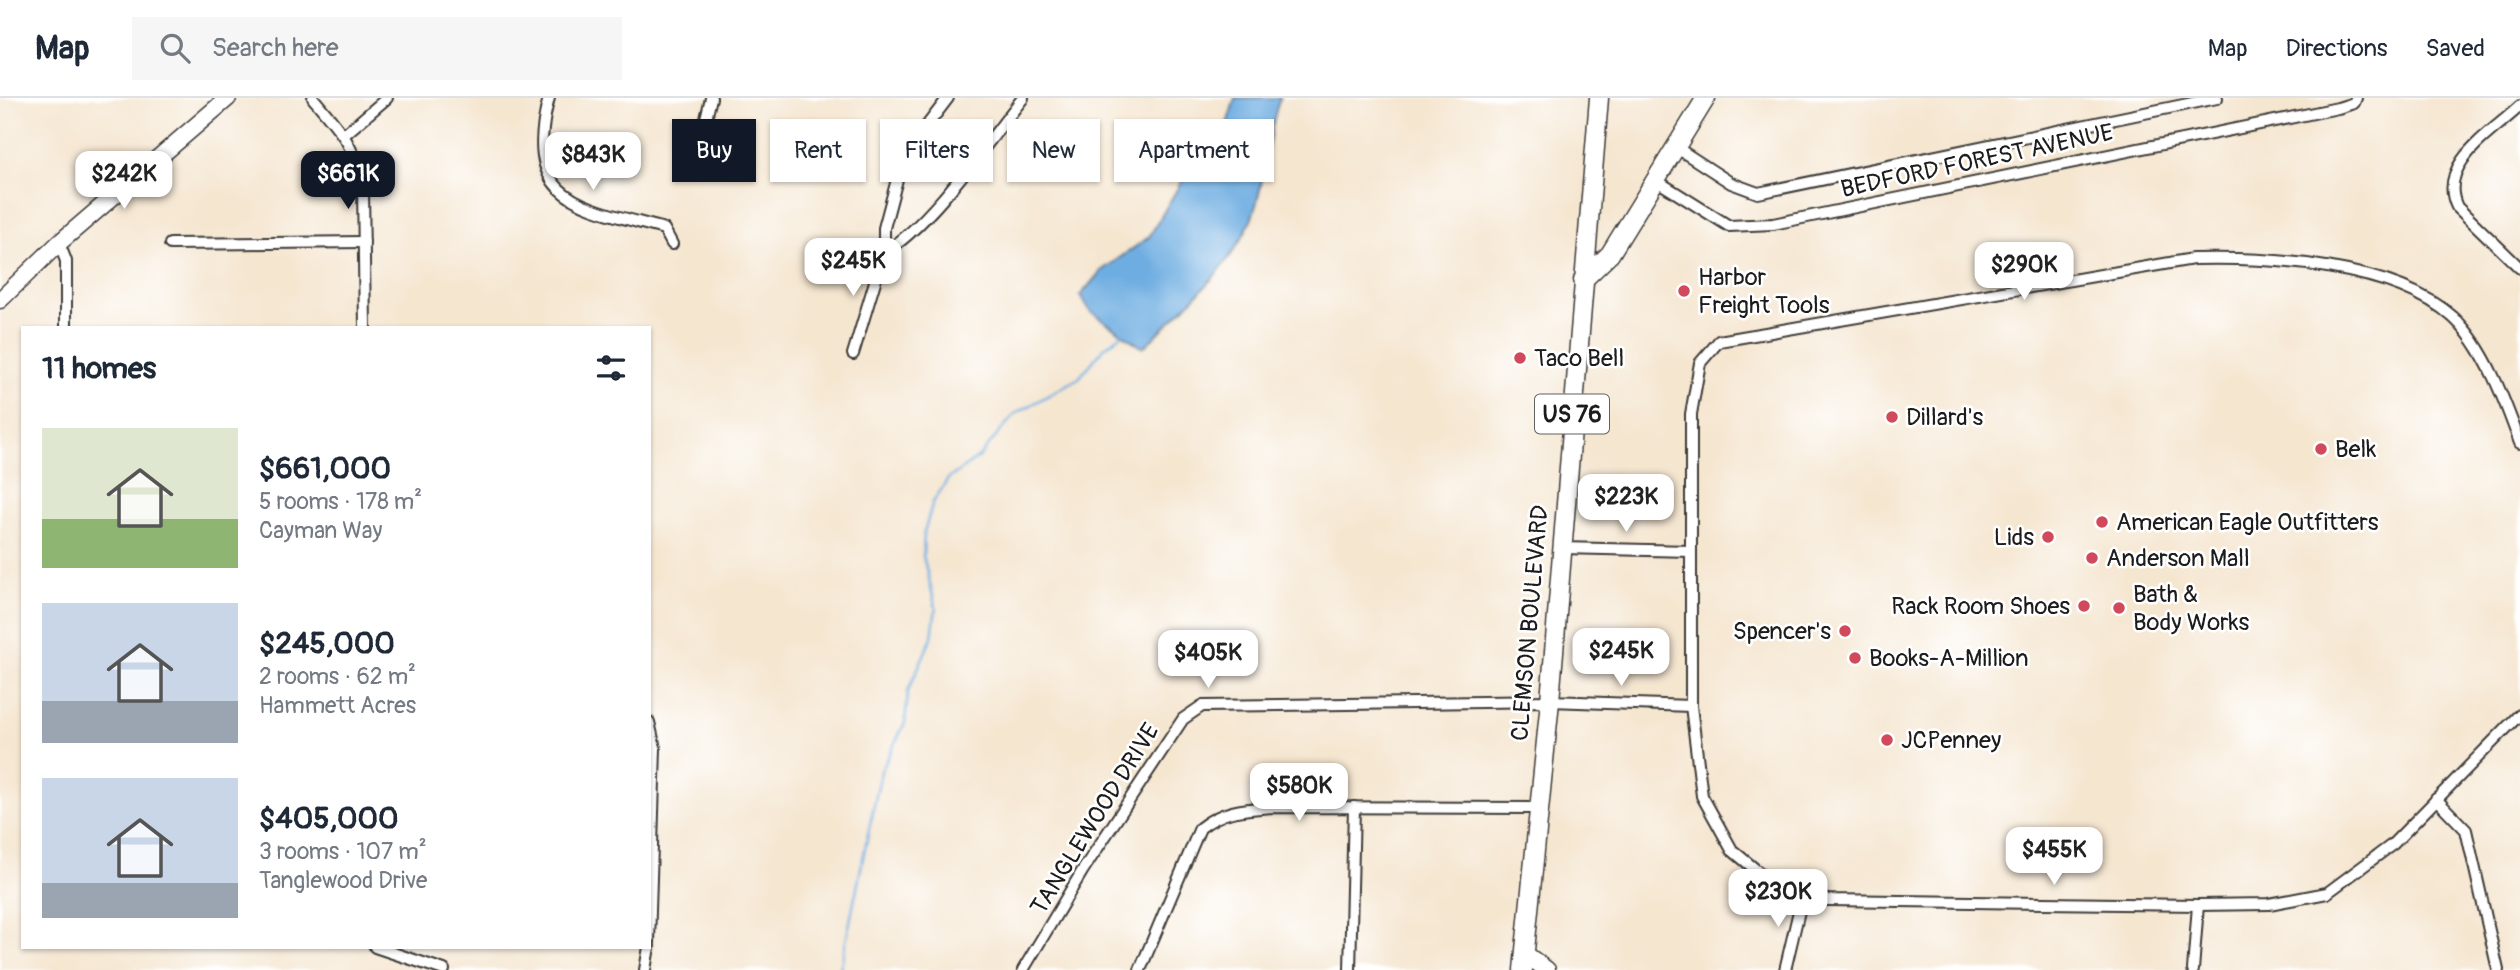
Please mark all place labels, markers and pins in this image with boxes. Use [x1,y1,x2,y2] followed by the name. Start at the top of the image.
[544,132,642,192] pin: $843K
[75,152,173,211] pin: $242K
[299,152,397,211] pin: $661K
[804,238,902,298] pin: $245K
[1975,242,2073,302] pin: $290K
[1698,263,1830,320] place label: Harbor Freight Tools
[1676,283,1692,299] marker: Harbor Freight Tools
[1534,344,1624,373] place label: Taco Bell
[1512,350,1528,366] marker: Taco Bell
[1906,403,1984,432] place label: Dillard's
[1884,409,1900,425] marker: Dillard's
[2335,435,2376,464] place label: Belk
[2313,441,2329,457] marker: Belk
[1577,474,1675,534] pin: $223K
[2116,508,2379,537] place label: American Eagle Outfitters
[2094,514,2110,530] marker: American Eagle Outfitters
[1994,523,2034,552] place label: Lids
[2040,529,2056,545] marker: Lids
[2106,544,2250,573] place label: Anderson Mall
[2084,550,2100,566] marker: Anderson Mall
[2133,580,2250,637] place label: Bath & Body Works
[1891,592,2070,621] place label: Rack Room Shoes
[2076,598,2092,614] marker: Rack Room Shoes
[2111,600,2127,616] marker: Bath & Body Works
[1733,617,1831,646] place label: Spencer's
[1837,623,1853,639] marker: Spencer's
[1572,628,1670,688] pin: $245K
[1159,630,1257,690] pin: $405K
[1869,644,2029,673] place label: Books-A-Million
[1847,650,1863,666] marker: Books-A-Million
[1901,726,2001,755] place label: JCPenney
[1879,732,1895,748] marker: JCPenney
[1250,764,1348,823] pin: $580K
[2005,828,2103,887] pin: $455K
[1729,870,1827,929] pin: $230K

